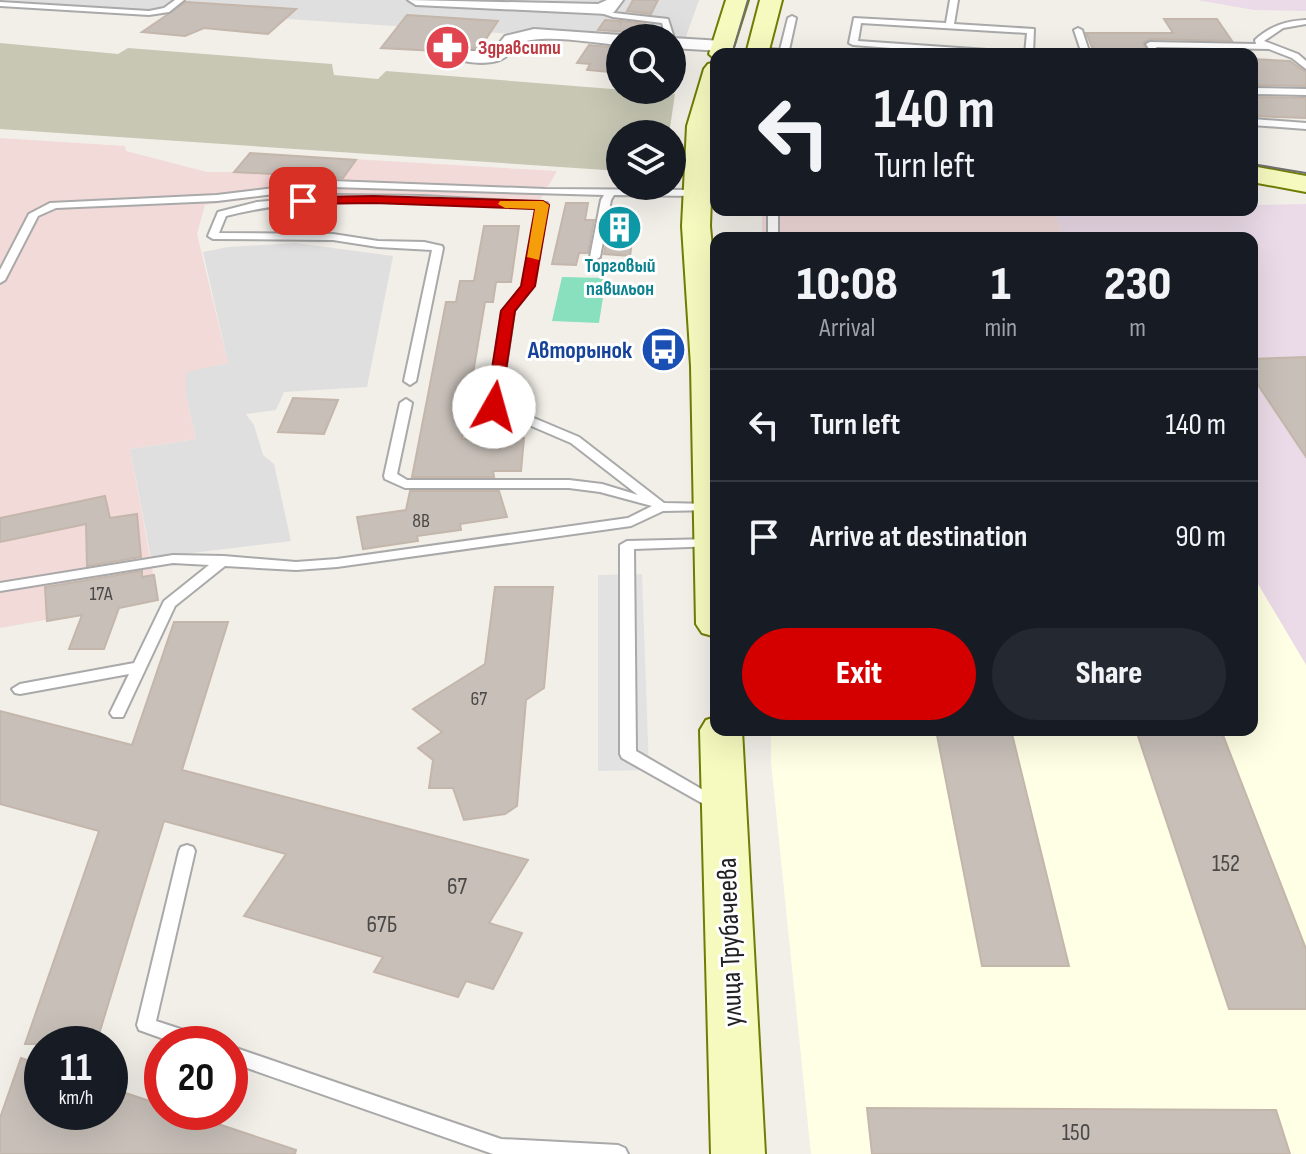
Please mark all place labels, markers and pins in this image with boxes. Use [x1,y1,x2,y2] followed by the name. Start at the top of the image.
[423,24,471,72] pharmacy icon: Здравсити
[478,36,561,60] place label: Здравсити
[269,167,337,235] pin
[596,203,644,251] building icon: Торговый павильон
[584,254,656,301] place label: Торговый павильон
[639,326,687,374] bus stop icon: Авторынок
[527,336,633,365] place label: Авторынок

